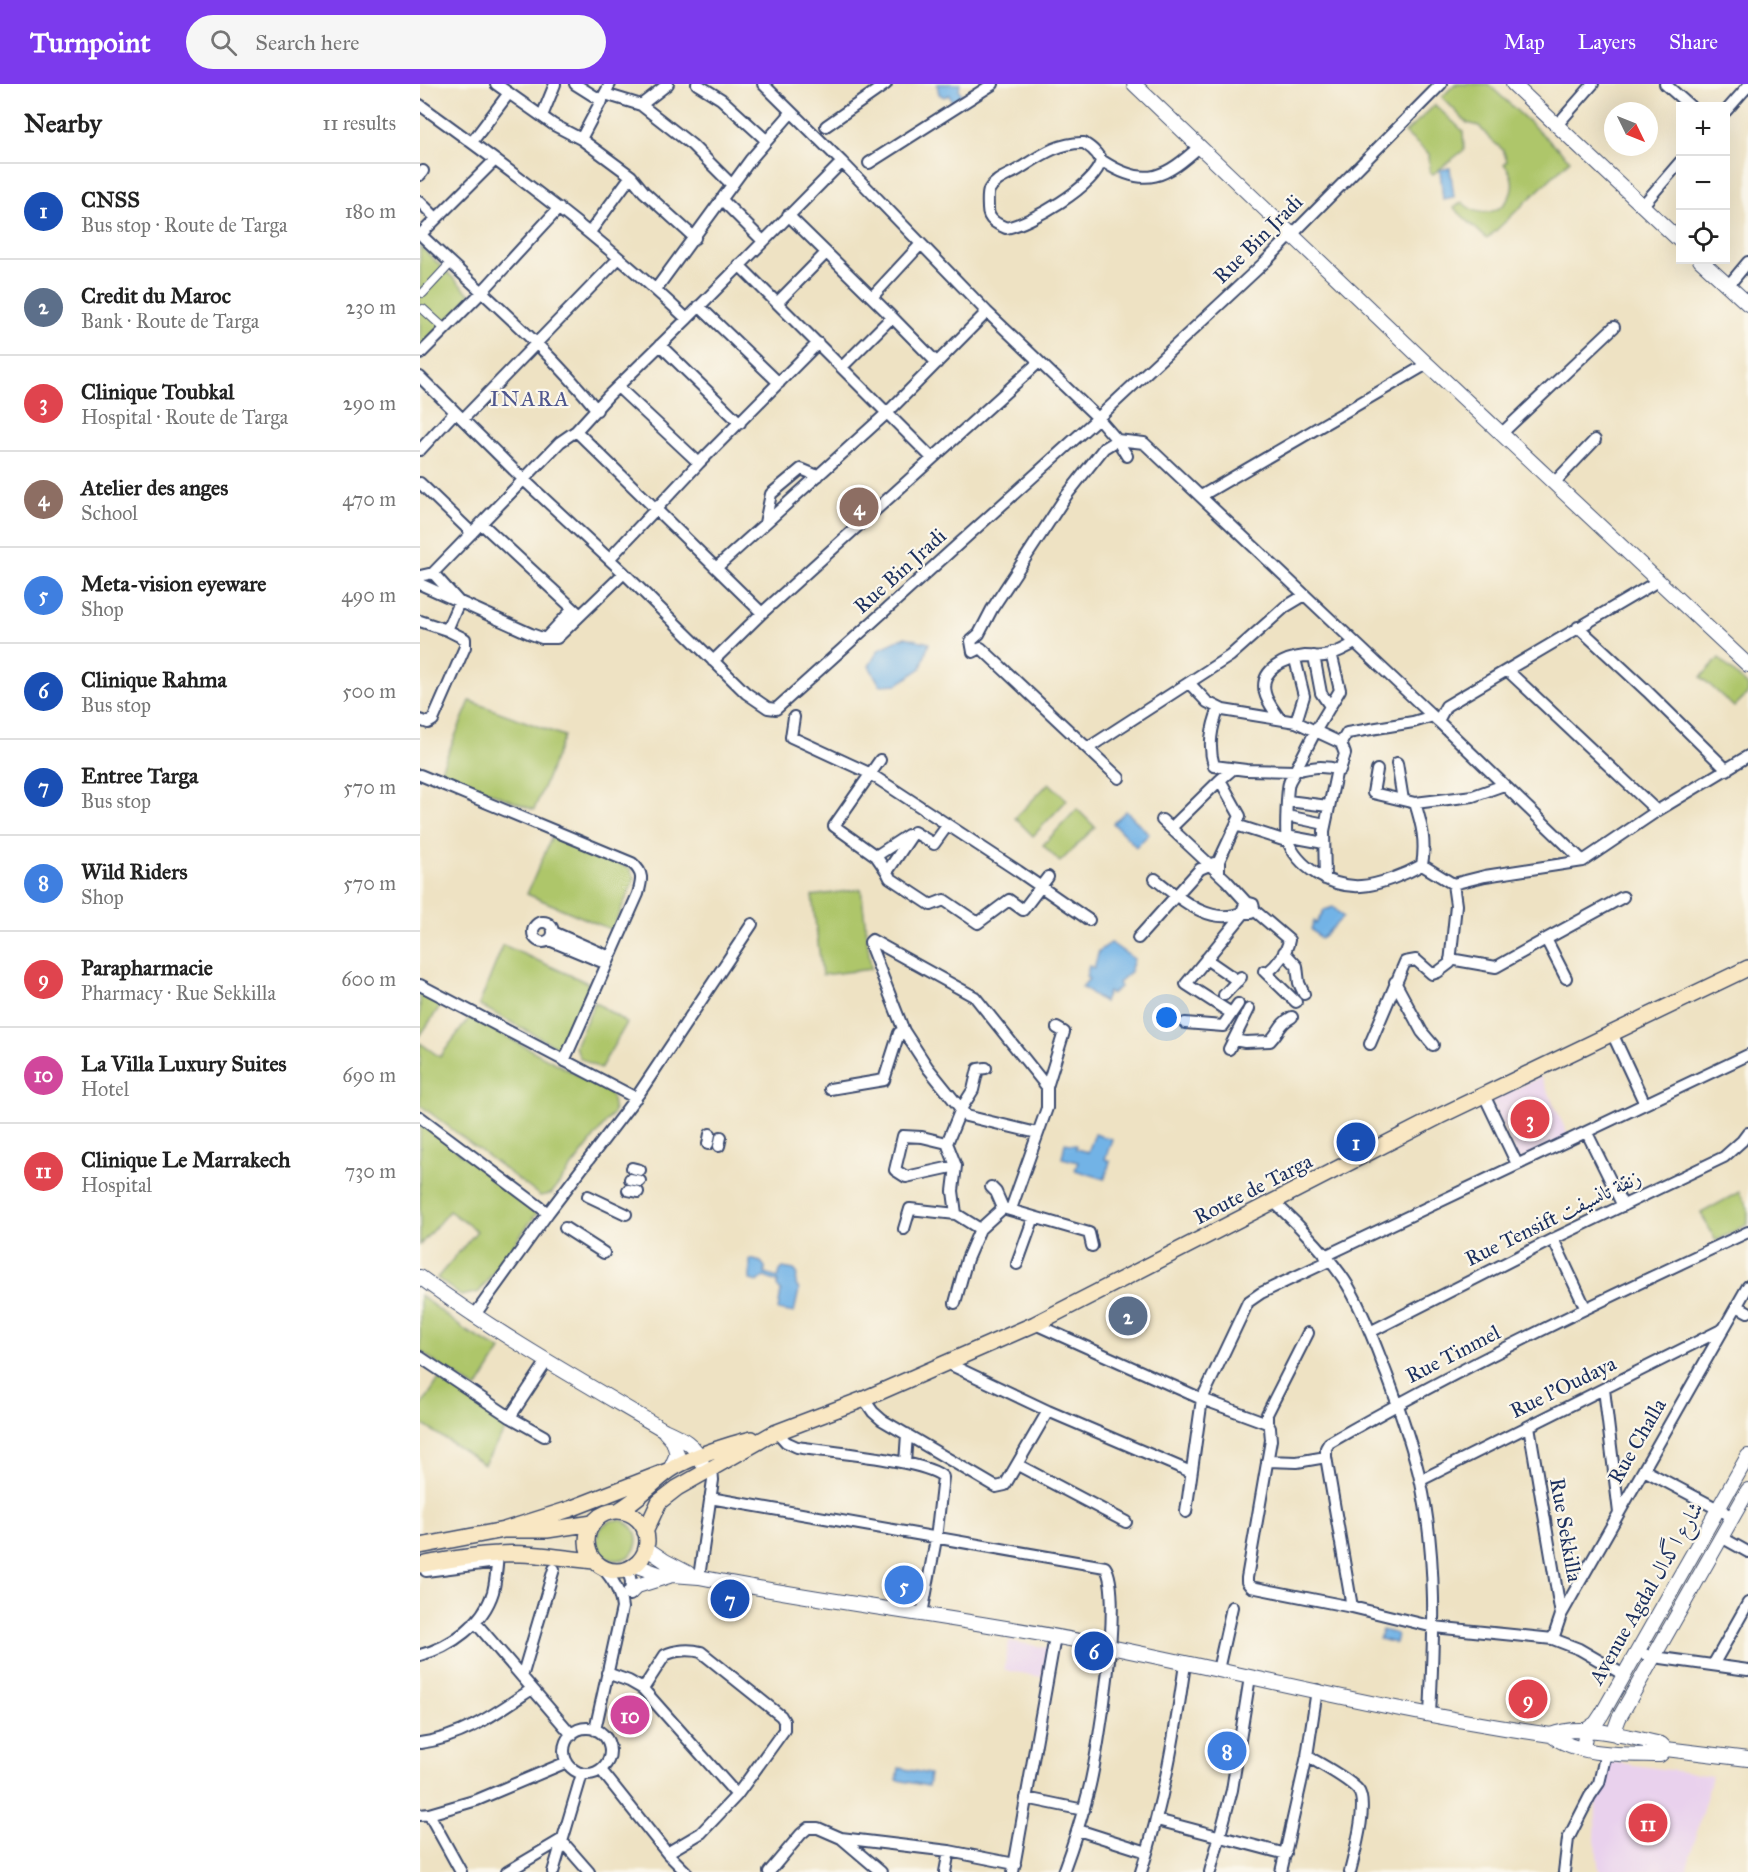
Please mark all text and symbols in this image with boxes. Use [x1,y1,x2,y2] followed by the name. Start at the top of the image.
[186,15,606,69] search box
[30,25,150,60] text: Turnpoint
[207,26,240,59] icon: search
[255,29,359,56] text: Search here
[1504,29,1545,55] text: Map
[1578,29,1636,55] text: Layers
[1669,29,1718,55] text: Share
[1604,102,1658,156] north arrow
[1676,102,1730,264] map controls
[1676,102,1730,156] button: +
[24,107,102,139] text: Nearby
[323,111,396,135] text: 11 results
[1676,156,1730,210] button: −
[81,186,140,213] text: CNSS
[1208,189,1308,289] street label: Rue Bin Jradi
[40,199,47,223] text: 1
[345,199,396,223] text: 180 m
[1676,210,1730,264] button: locate
[81,213,287,237] text: Bus stop · Route de Targa
[81,282,231,309] text: Credit du Maroc
[39,295,48,319] text: 2
[345,295,396,319] text: 230 m
[81,309,259,333] text: Bank · Route de Targa
[81,378,234,405] text: Clinique Toubkal
[490,385,570,412] district label: INARA
[40,391,48,415] text: 3
[343,391,396,415] text: 290 m
[81,405,288,429] text: Hospital · Route de Targa
[81,474,228,501] text: Atelier des anges
[840,484,878,530] pin: 4
[38,487,49,511] text: 4
[342,487,396,511] text: 470 m
[81,501,138,525] text: School
[848,523,952,619] street label: Rue Bin Jradi
[81,570,266,597] text: Meta-vision eyeware
[39,583,48,607] text: 5
[341,583,396,607] text: 490 m
[81,597,124,621] text: Shop
[81,666,227,693] text: Clinique Rahma
[38,679,49,703] text: 6
[342,679,396,703] text: 500 m
[81,693,151,717] text: Bus stop
[81,762,198,789] text: Entree Targa
[38,775,49,799] text: 7
[343,775,396,799] text: 570 m
[81,789,151,813] text: Bus stop
[81,858,188,885] text: Wild Riders
[38,871,49,895] text: 8
[343,871,396,895] text: 570 m
[81,885,124,909] text: Shop
[81,954,213,981] text: Parapharmacie
[38,967,49,991] text: 9
[341,967,396,991] text: 600 m
[81,981,276,1005] text: Pharmacy · Rue Sekkilla
[1152,1003,1181,1032] your location
[81,1050,287,1077] text: La Villa Luxury Suites
[34,1063,53,1087] text: 10
[342,1063,396,1087] text: 690 m
[81,1077,129,1101] text: Hotel
[1510,1096,1550,1142] pin: 3
[1336,1120,1376,1164] pin: 1
[81,1146,291,1173] text: Clinique Le Marrakech
[1189,1148,1317,1230] street label: Route de Targa
[36,1159,51,1183] text: 11
[345,1159,396,1183] text: 730 m
[1461,1164,1645,1272] street label: Rue Tensift زنقة تانسيفت
[81,1173,152,1197] text: Hospital
[1108,1294,1148,1338] pin: 2
[1401,1319,1505,1389] street label: Rue Tinmel
[1506,1350,1620,1424] street label: Rue l'Oudaya
[1602,1394,1672,1488] street label: Rue Challa
[1544,1476,1588,1584] street label: Rue Sekkilla
[1581,1496,1713,1692] street label: Avenue Agdal شارع اگدال
[884,1562,924,1608] pin: 5
[710,1576,750,1622] pin: 7
[1074,1628,1114,1674] pin: 6
[1508,1676,1548,1722] pin: 9
[610,1692,650,1738] pin: 10
[1208,1728,1246,1774] pin: 8
[1628,1800,1668,1846] pin: 11

